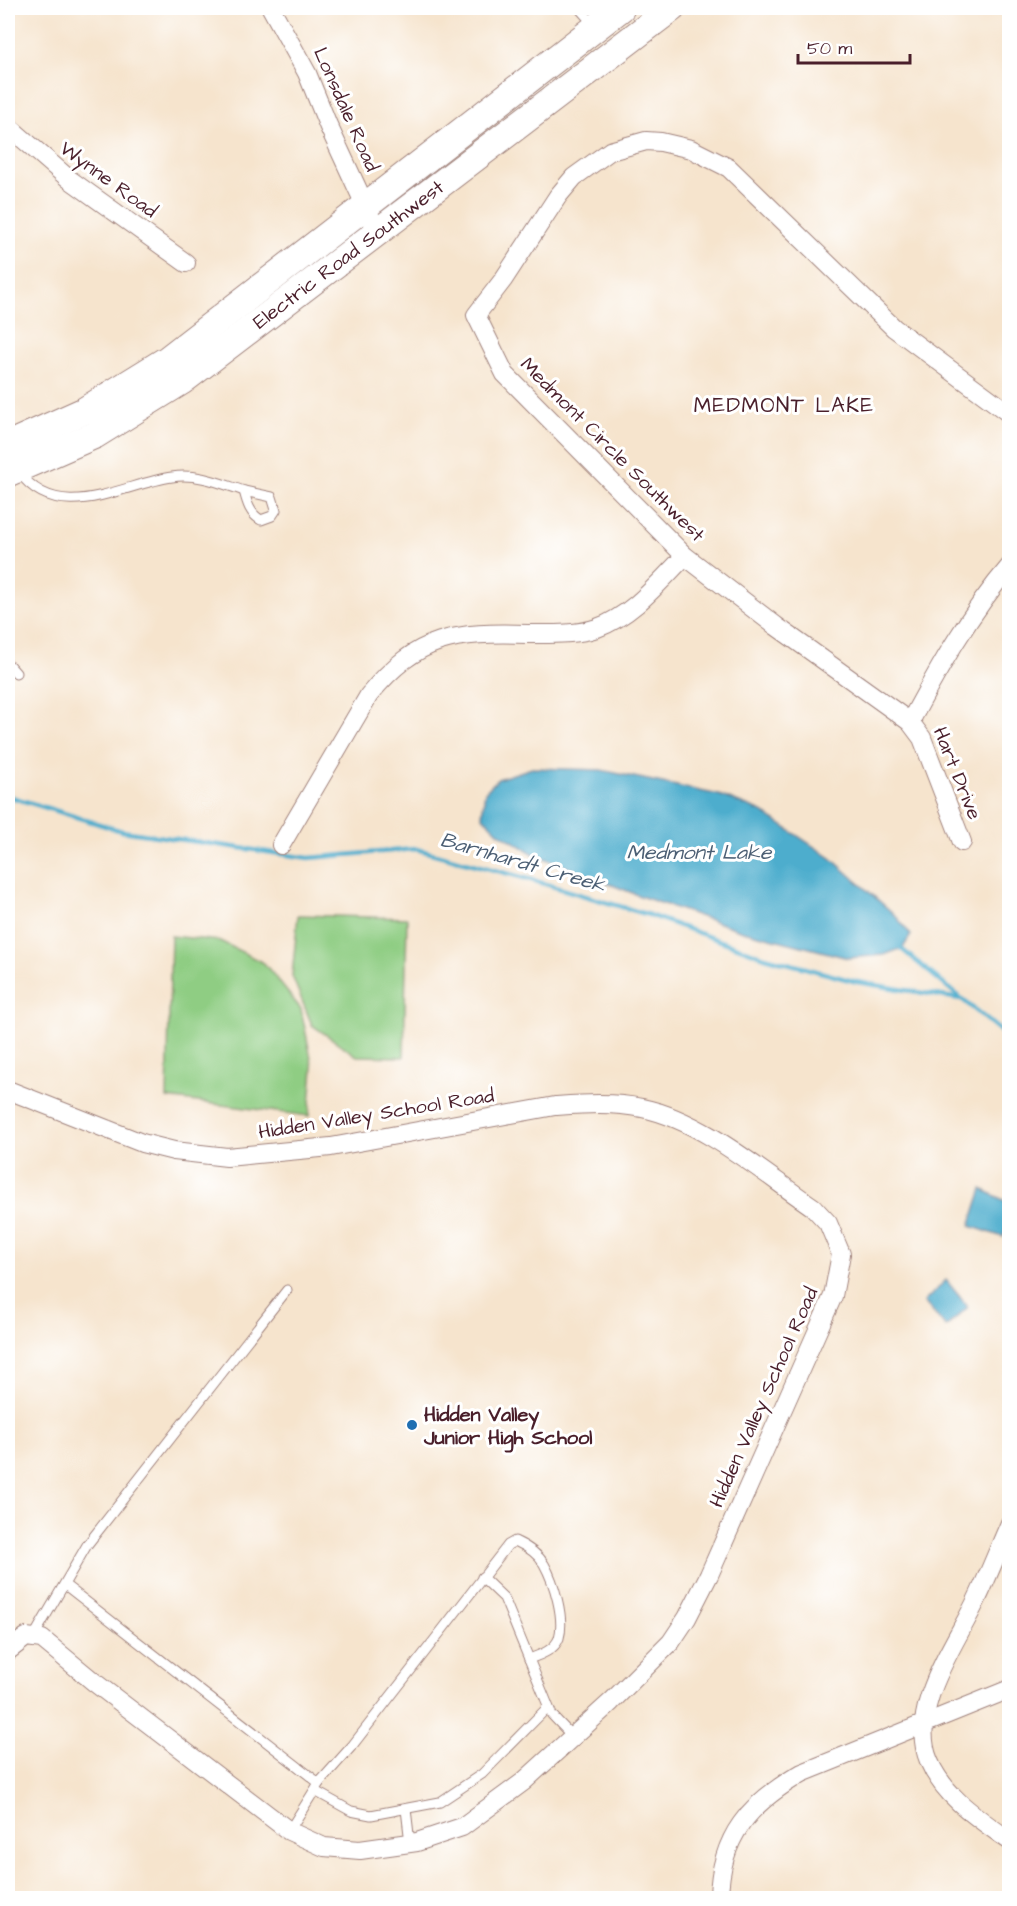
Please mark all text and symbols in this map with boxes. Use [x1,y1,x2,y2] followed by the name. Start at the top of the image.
[798,27,910,65] scale bar
[807,36,852,61] text: 50 m
[306,43,386,176] street label: Lonsdale Road
[53,135,163,226] street label: Wynne Road
[247,174,450,336] street label: Electric Road Southwest
[514,351,711,548] street label: Medmont Circle Southwest
[694,391,874,420] district label: MEDMONT LAKE
[926,723,988,824] street label: Hart Drive
[437,825,610,900] water label: Barnhardt Creek
[627,838,773,867] water label: Medmont Lake
[256,1082,496,1147] street label: Hidden Valley School Road
[703,1283,826,1512] street label: Hidden Valley School Road
[423,1401,592,1453] place label: Hidden Valley Junior High School
[405,1418,419,1432] marker: Hidden Valley Junior High School

